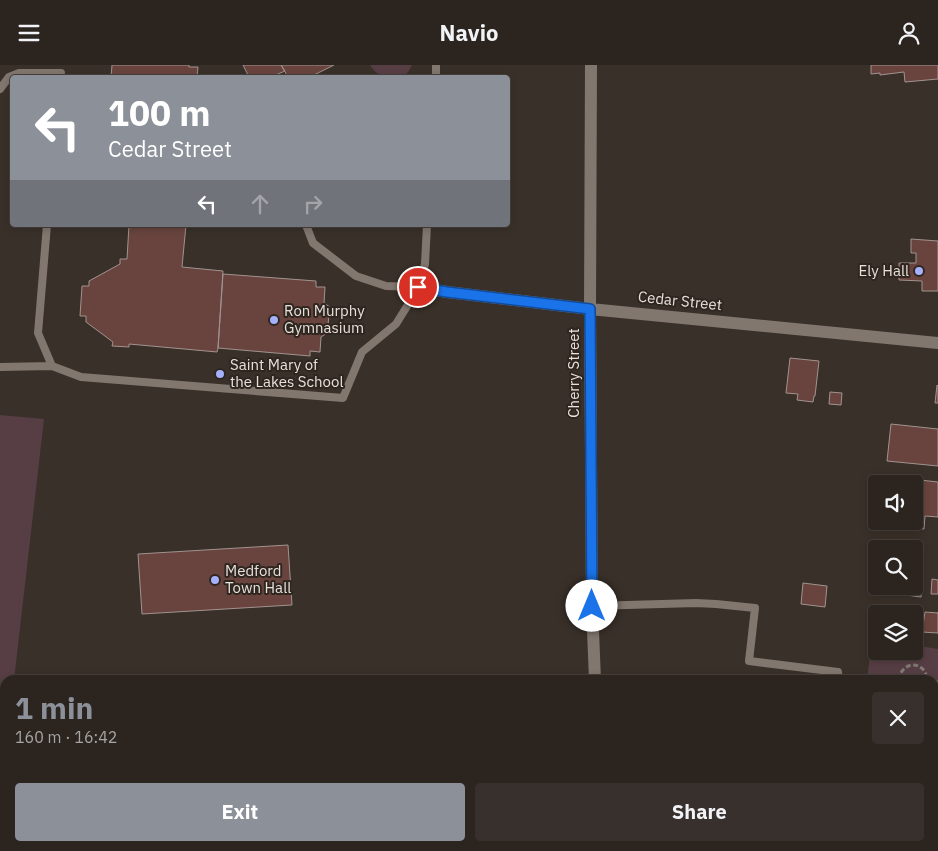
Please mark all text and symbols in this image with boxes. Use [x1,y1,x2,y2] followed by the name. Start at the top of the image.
[440,18,498,47] text: Navio
[15,19,43,47] icon: menu
[895,19,923,47] icon: person
[108,90,211,136] text: 100 m
[25,95,90,160] icon: left
[108,134,232,163] text: Cedar Street
[193,190,221,218] icon: left
[246,190,274,218] icon: ahead
[299,190,327,218] icon: right
[859,261,909,280] place label: Ely Hall
[913,265,925,277] marker: Ely Hall
[397,266,439,308] pin
[404,273,432,301] icon: arrive
[637,287,723,314] street label: Cedar Street
[284,301,365,337] place label: Ron Murphy Gymnasium
[268,314,280,326] marker: Ron Murphy Gymnasium
[564,328,583,418] street label: Cherry Street
[230,355,343,391] place label: Saint Mary of the Lakes School
[214,368,226,380] marker: Saint Mary of the Lakes School
[868,475,923,660] map controls
[868,475,923,530] button: sound
[868,540,923,595] button: search
[225,561,291,597] place label: Medford Town Hall
[209,574,221,586] marker: Medford Town Hall
[565,579,617,631] position arrow
[868,605,923,660] button: layers
[15,688,93,727] text: 1 min
[872,692,924,744] button: close
[15,727,117,747] text: 160 m · 16:42
[15,783,465,841] button: Exit
[475,783,924,841] button: Share

